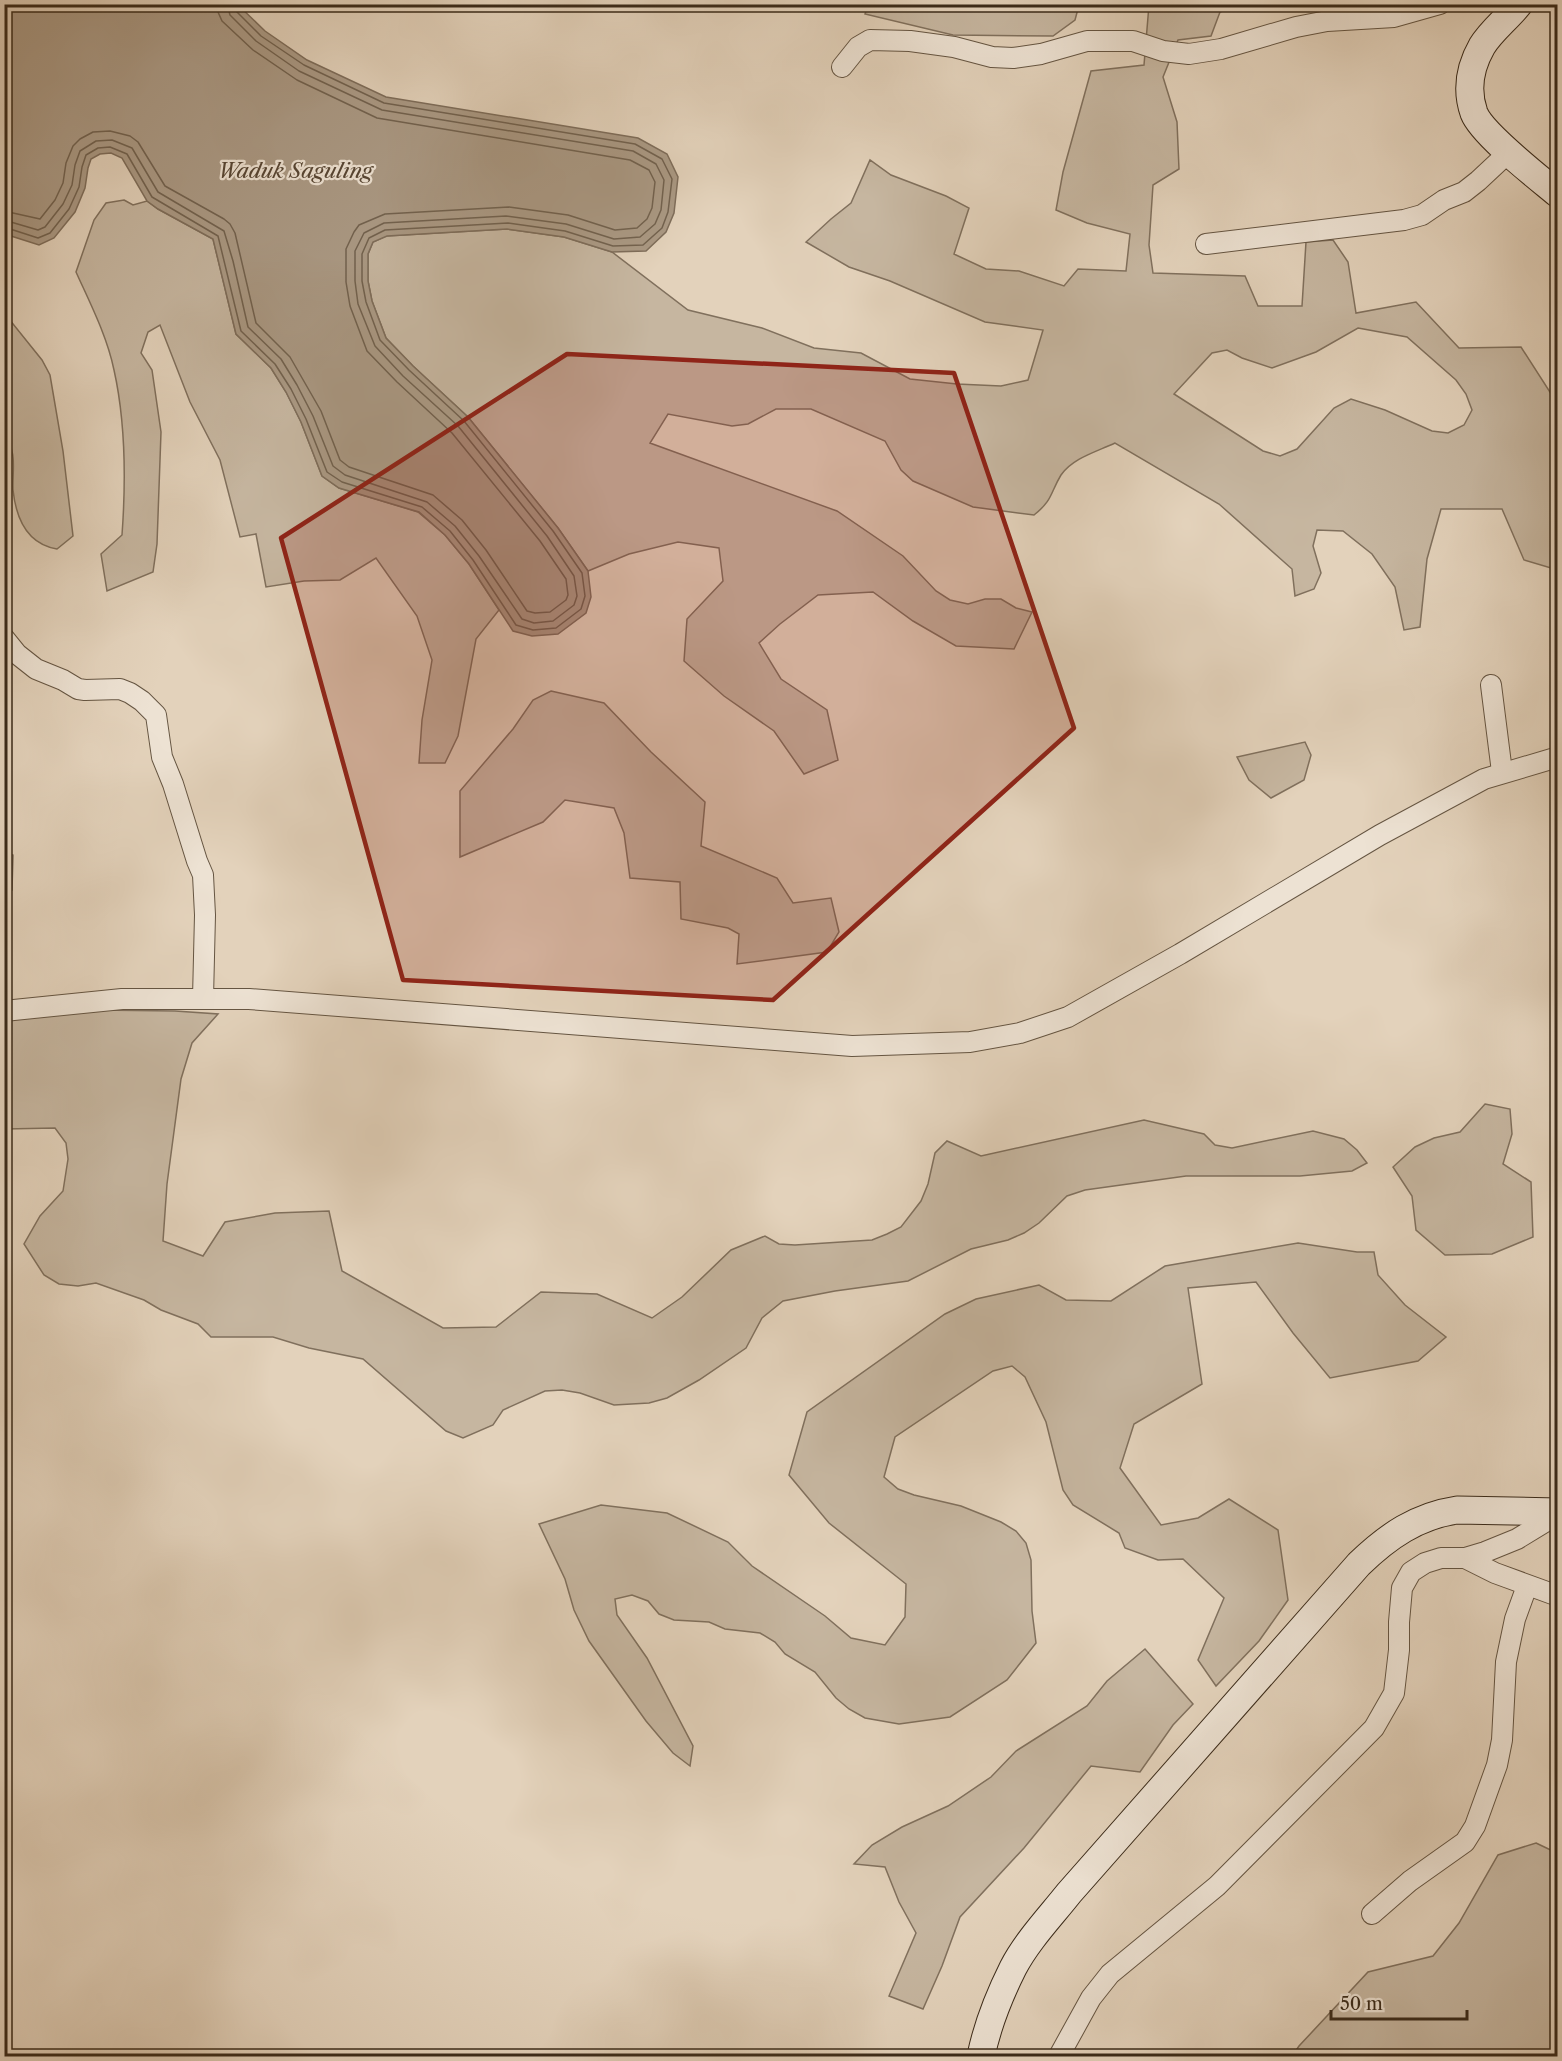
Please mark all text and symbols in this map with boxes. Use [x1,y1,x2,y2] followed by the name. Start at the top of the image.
[218,158,375,183] water label: Waduk Saguling
[1331,1983,1468,2021] scale bar
[1340,1993,1383,2015] text: 50 m

